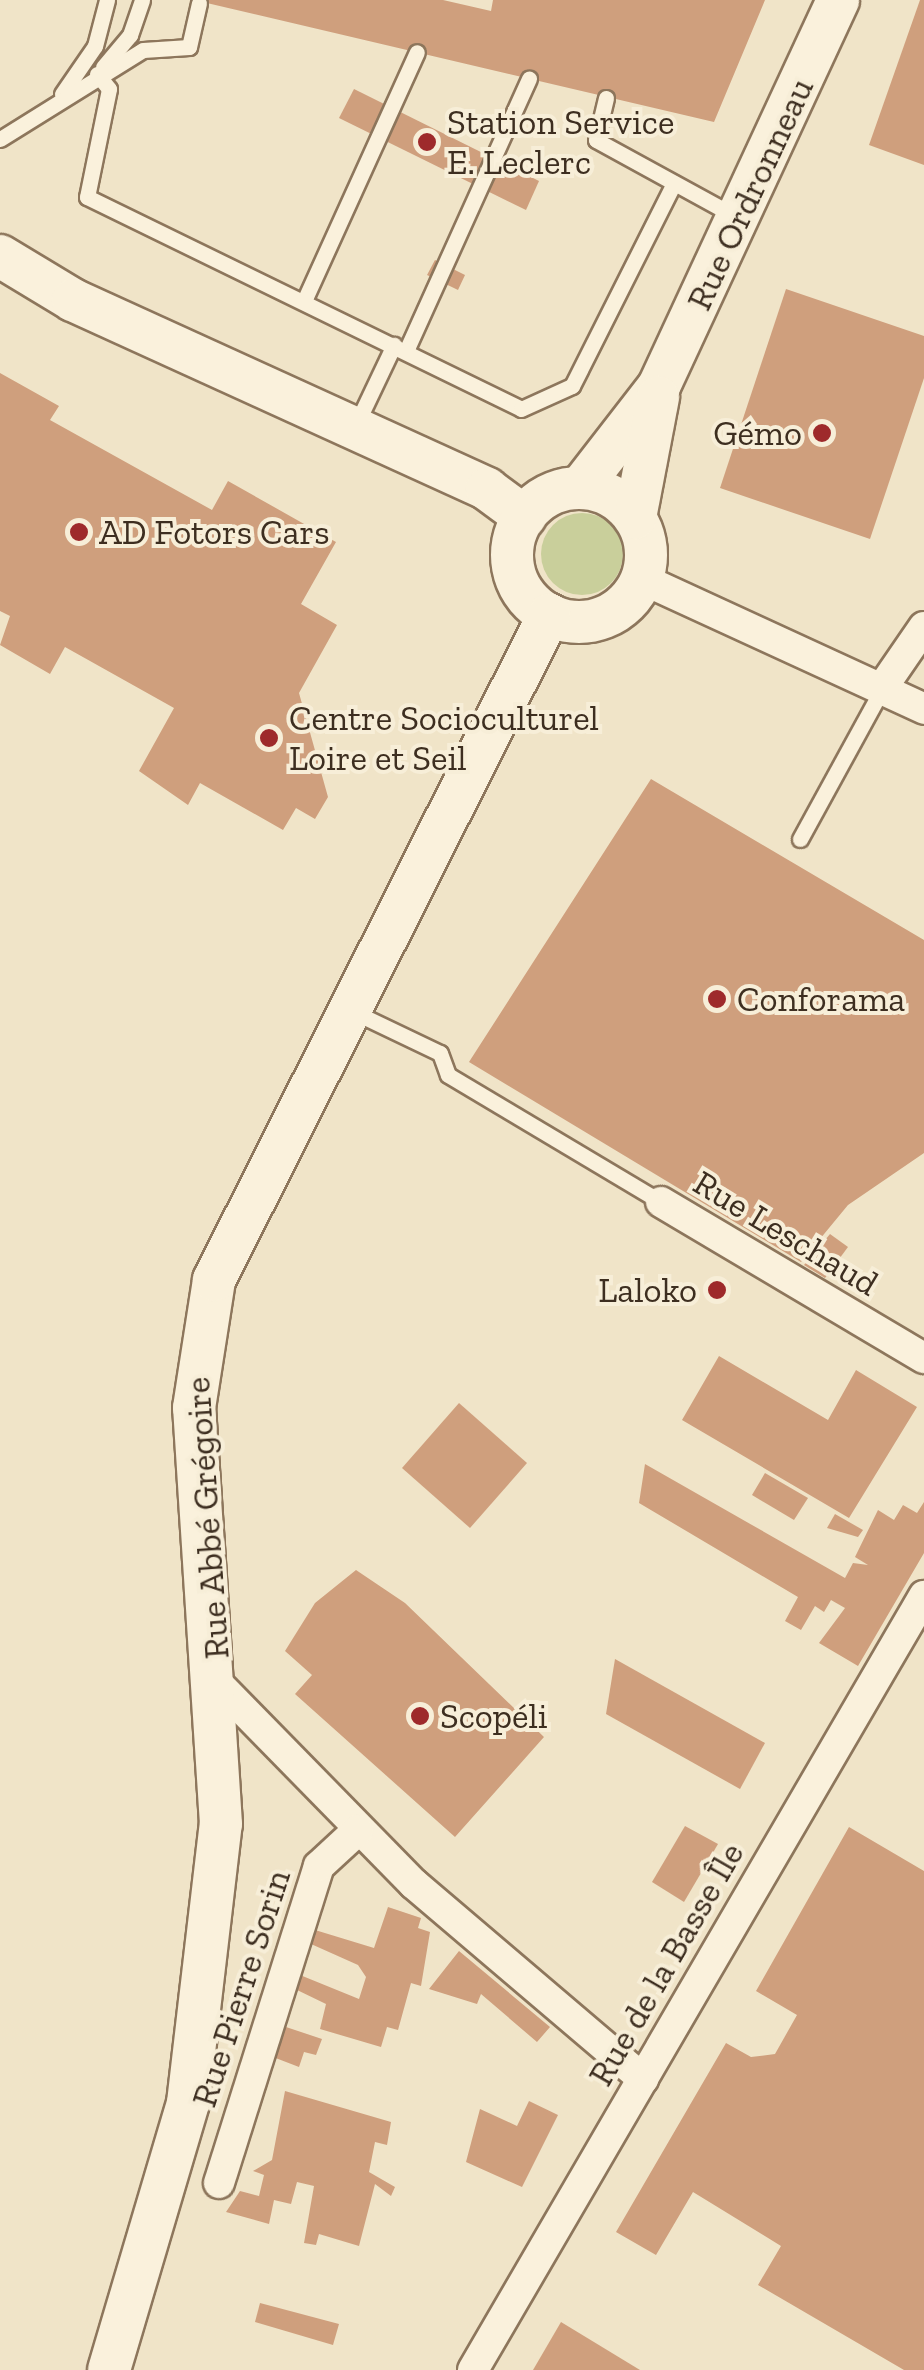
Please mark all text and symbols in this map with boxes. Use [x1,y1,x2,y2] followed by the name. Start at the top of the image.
[678,71,822,317] street label: Rue Ordronneau
[447,101,674,183] place label: Station Service E. Leclerc
[416,131,438,153] marker: Station Service E. Leclerc
[713,412,802,454] place label: Gémo
[811,422,833,444] marker: Gémo
[99,511,330,553] place label: AD Fotors Cars
[68,521,90,543] marker: AD Fotors Cars
[289,697,599,779] place label: Centre Socioculturel Loire et Seil
[258,727,280,749] marker: Centre Socioculturel Loire et Seil
[737,978,905,1020] place label: Conforama
[706,988,728,1010] marker: Conforama
[686,1161,886,1305] street label: Rue Leschaud
[598,1269,697,1311] place label: Laloko
[706,1279,728,1301] marker: Laloko
[176,1375,238,1661] street label: Rue Abbé Grégoire
[440,1695,548,1737] place label: Scopéli
[409,1705,431,1727] marker: Scopéli
[579,1835,753,2093] street label: Rue de la Basse Île
[183,1864,299,2112] street label: Rue Pierre Sorin

